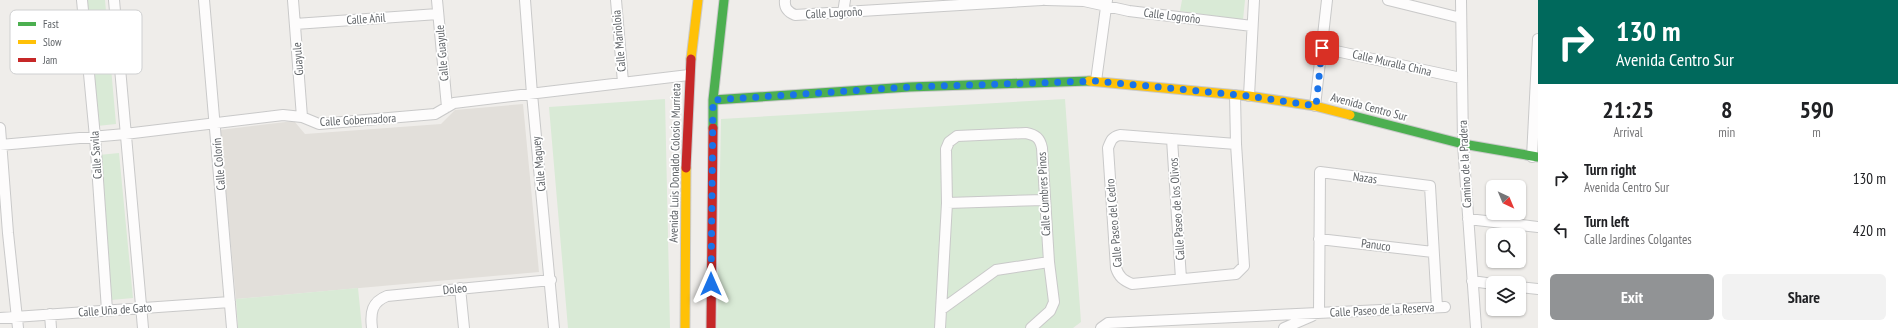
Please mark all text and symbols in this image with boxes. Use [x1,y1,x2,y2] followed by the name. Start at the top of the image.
[805,4,863,21] street label: Calle Logroño
[1143,5,1201,26] street label: Calle Logroño
[608,9,629,73] street label: Calle Marioloia
[10,10,142,74] legend
[346,10,386,27] street label: Calle Añil
[1616,12,1680,49] text: 130 m
[1550,16,1602,68] icon: right
[43,17,59,31] text: Fast
[432,24,451,82] street label: Calle Guayule
[1305,31,1339,65] pin
[43,35,62,49] text: Slow
[1311,37,1333,59] icon: arrive
[289,42,306,76] street label: Guayule
[1351,46,1433,79] street label: Calle Muralla China
[1616,48,1734,71] text: Avenida Centro Sur
[42,53,57,67] text: Jam
[666,83,683,243] street label: Avenida Luis Donaldo Colosio Murrieta
[1329,89,1410,124] street label: Avenida Centro Sur
[1602,94,1654,125] text: 21:25
[1721,94,1732,125] text: 8
[1799,94,1834,125] text: 590
[319,110,397,129] street label: Calle Gobernadora
[1455,120,1474,208] street label: Camino de la Pradera
[1613,124,1643,141] text: Arrival
[1718,124,1735,141] text: min
[1812,124,1821,141] text: m
[86,130,105,180] street label: Calle Savila
[528,135,549,192] street label: Calle Maguey
[209,137,228,191] street label: Calle Colorín
[1034,152,1053,236] street label: Calle Cumbres Pinos
[1165,157,1188,261] street label: Calle Paseo de los Olivos
[1584,160,1636,179] text: Turn right
[1550,167,1572,189] icon: right
[1352,169,1378,186] street label: Nazas
[1853,169,1886,188] text: 130 m
[1102,178,1125,268] street label: Calle Paseo del Cedro
[1584,179,1669,196] text: Avenida Centro Sur
[1486,180,1526,220] north arrow
[1486,180,1526,316] map controls
[1584,212,1629,231] text: Turn left
[1550,219,1572,241] icon: left
[1853,221,1886,240] text: 420 m
[1486,228,1526,268] button: search
[1584,231,1692,248] text: Calle Jardines Colgantes
[1360,235,1392,254] street label: Panuco
[690,263,732,305] position arrow
[1550,274,1714,320] button: Exit
[1722,274,1886,320] button: Share
[1486,276,1526,316] button: layers
[442,280,468,297] street label: Doleo
[78,299,152,320] street label: Calle Uña de Gato
[1329,299,1435,320] street label: Calle Paseo de la Reserva

